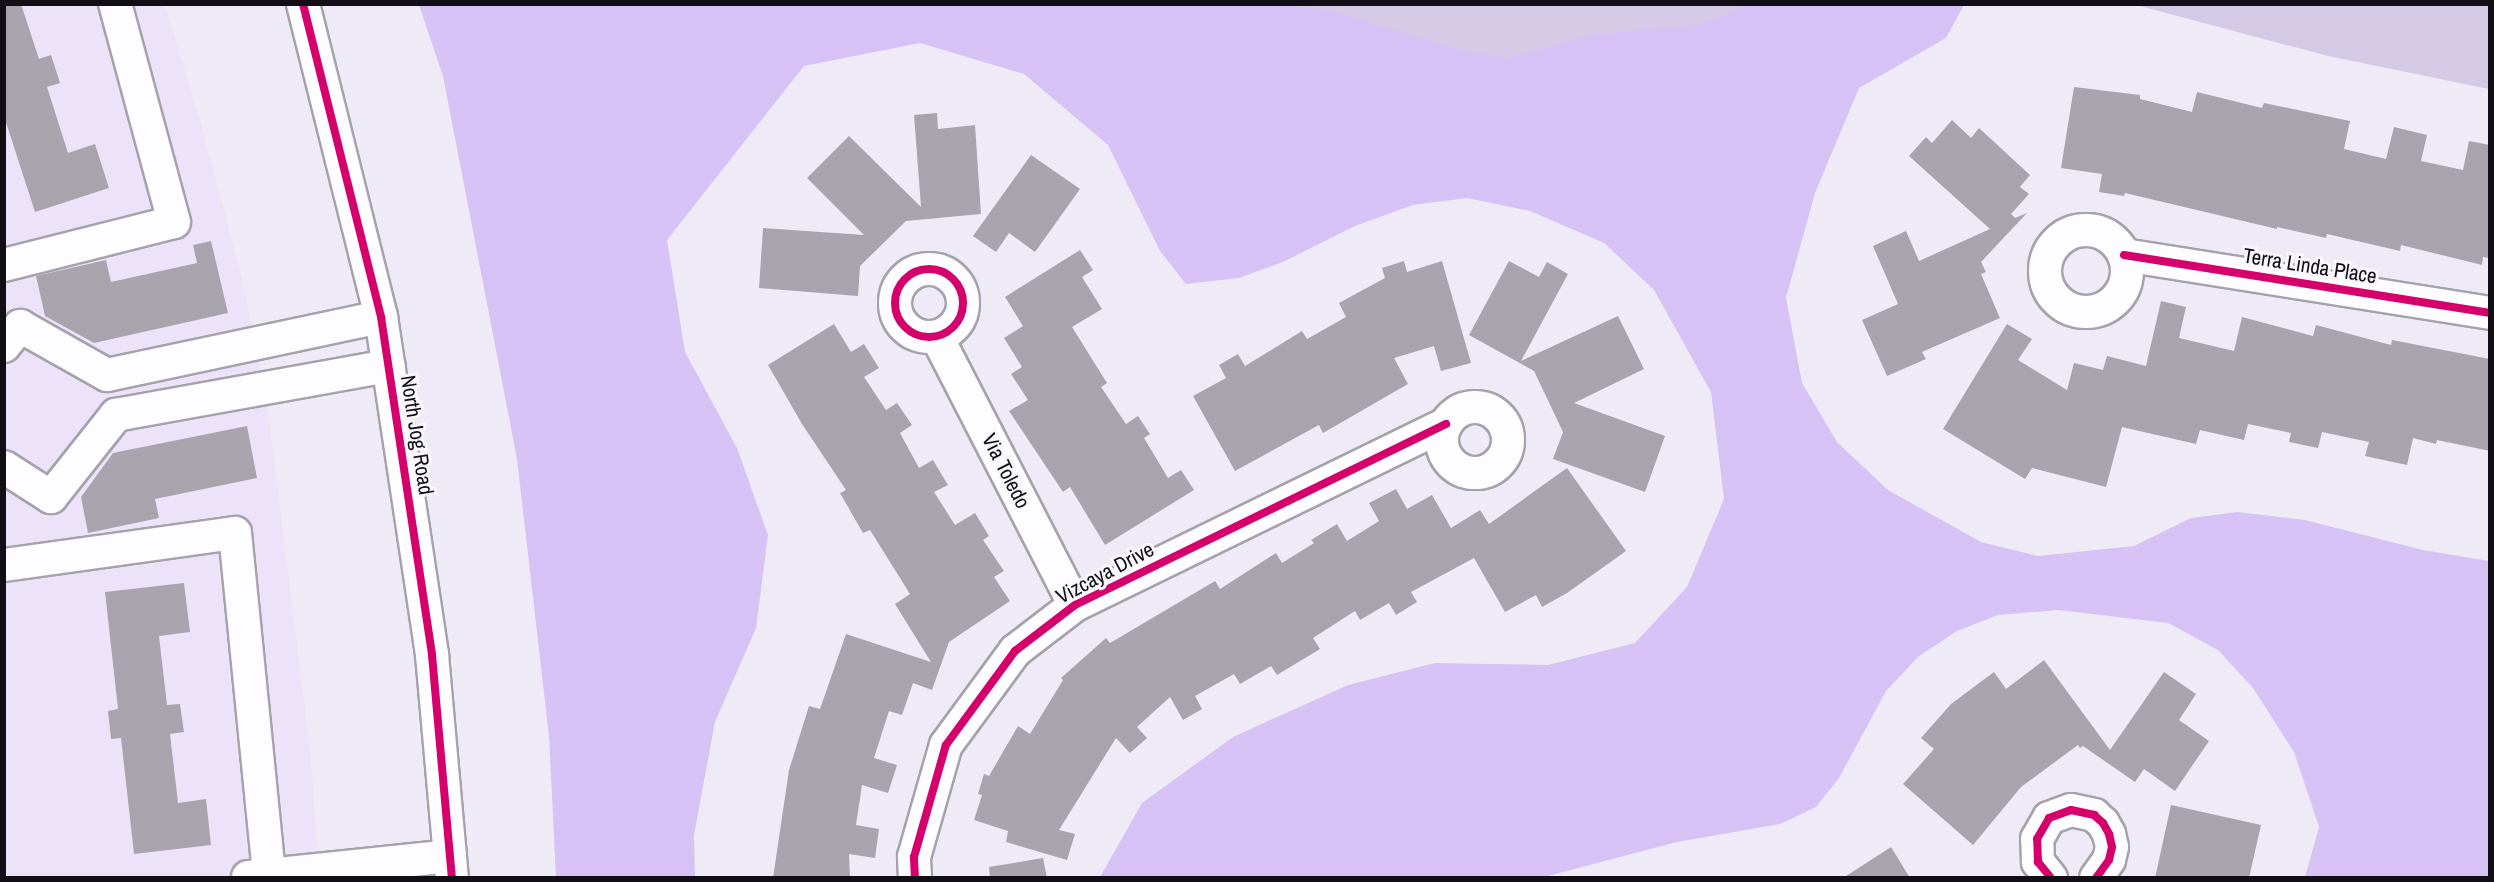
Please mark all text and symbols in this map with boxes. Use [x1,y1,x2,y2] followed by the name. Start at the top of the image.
[2241,243,2379,289] street label: Terra Linda Place
[395,373,439,497] street label: North Jog Road
[976,429,1036,513] street label: Via Toledo
[1052,537,1158,609] street label: Vizcaya Drive

